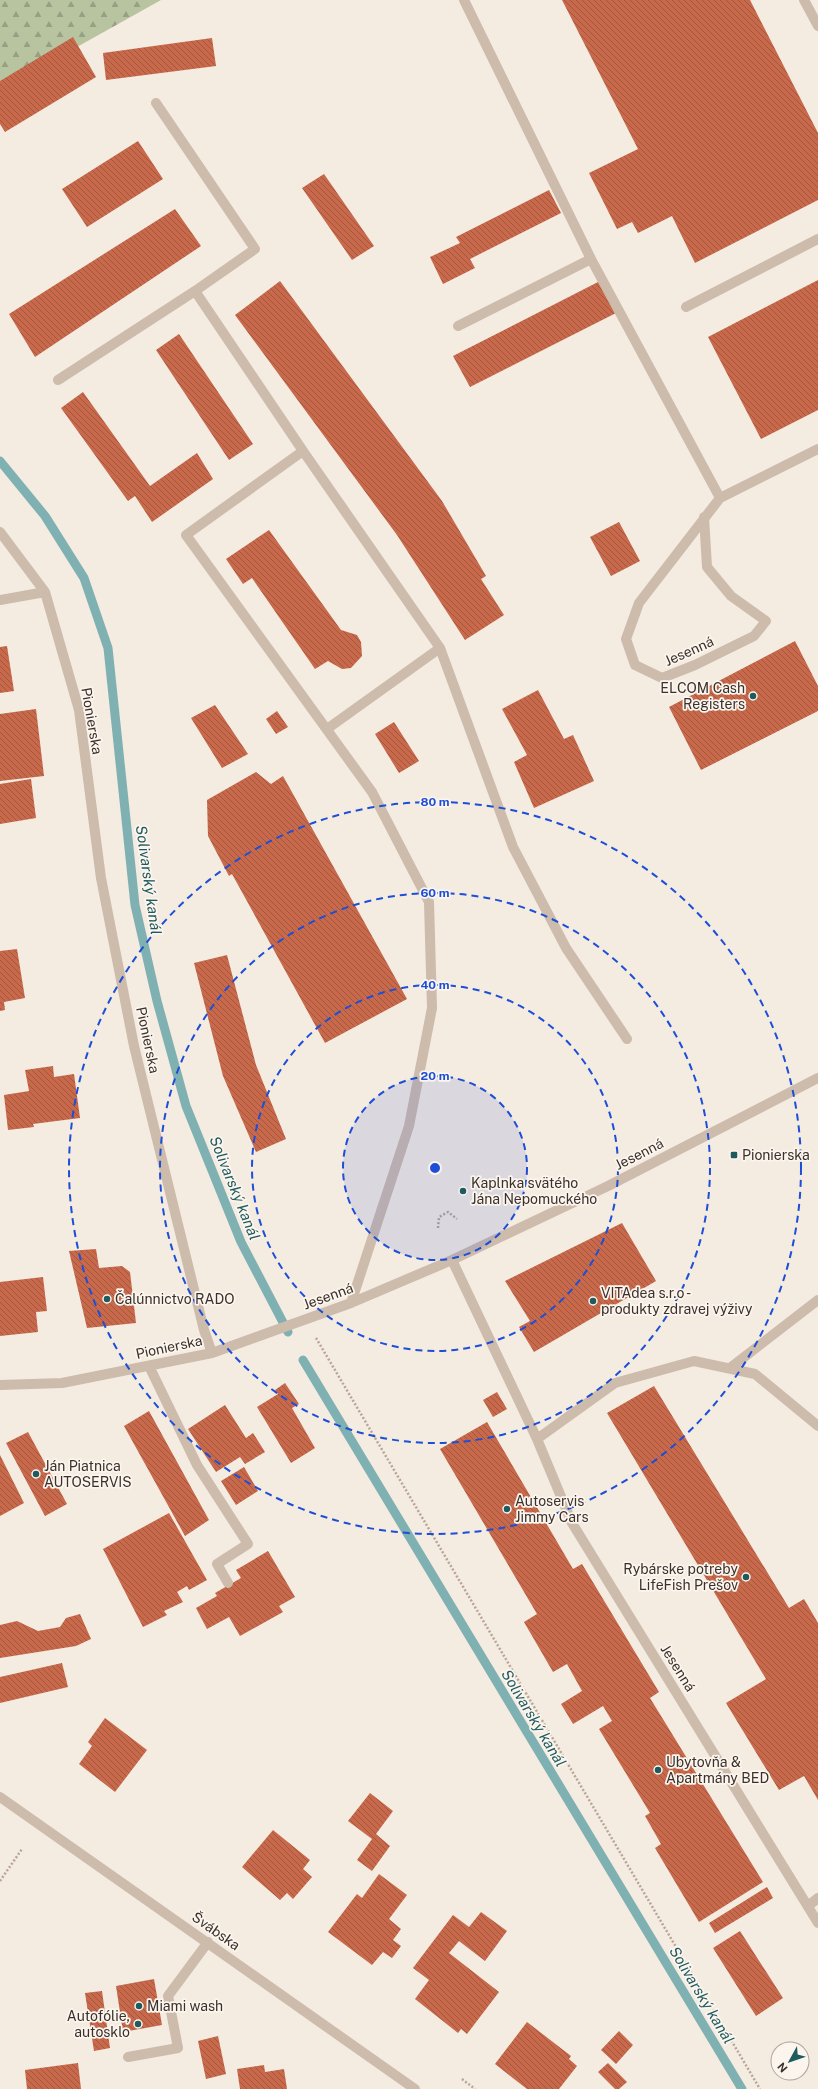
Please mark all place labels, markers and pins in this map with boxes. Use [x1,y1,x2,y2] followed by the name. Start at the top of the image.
[660,680,745,712] place label: ELCOM Cash Registers
[748,691,758,701] marker: ELCOM Cash Registers
[742,1147,810,1163] place label: Pionierska
[729,1150,739,1160] marker: Pionierska
[428,1161,442,1175] centre of rings
[471,1175,597,1207] place label: Kaplnka svätého Jána Nepomuckého
[458,1186,468,1196] marker: Kaplnka svätého Jána Nepomuckého
[601,1285,753,1317] place label: VITAdea s.r.o - produkty zdravej výživy
[115,1290,234,1307] place label: Čalúnnictvo RADO
[102,1294,112,1304] marker: Čalúnnictvo RADO
[588,1296,598,1306] marker: VITAdea s.r.o - produkty zdravej výživy
[44,1458,132,1490] place label: Ján Piatnica AUTOSERVIS
[31,1469,41,1479] marker: Ján Piatnica AUTOSERVIS
[515,1493,589,1525] place label: Autoservis Jimmy Cars
[502,1504,512,1514] marker: Autoservis Jimmy Cars
[623,1561,738,1593] place label: Rybárske potreby LifeFish Prešov
[741,1572,751,1582] marker: Rybárske potreby LifeFish Prešov
[666,1754,769,1786] place label: Ubytovňa & Apartmány BED
[653,1765,663,1775] marker: Ubytovňa & Apartmány BED
[147,1998,223,2014] place label: Miami wash
[134,2001,144,2011] marker: Miami wash
[67,2008,130,2040] place label: Autofólie, autosklo
[133,2019,143,2029] marker: Autofólie, autosklo

